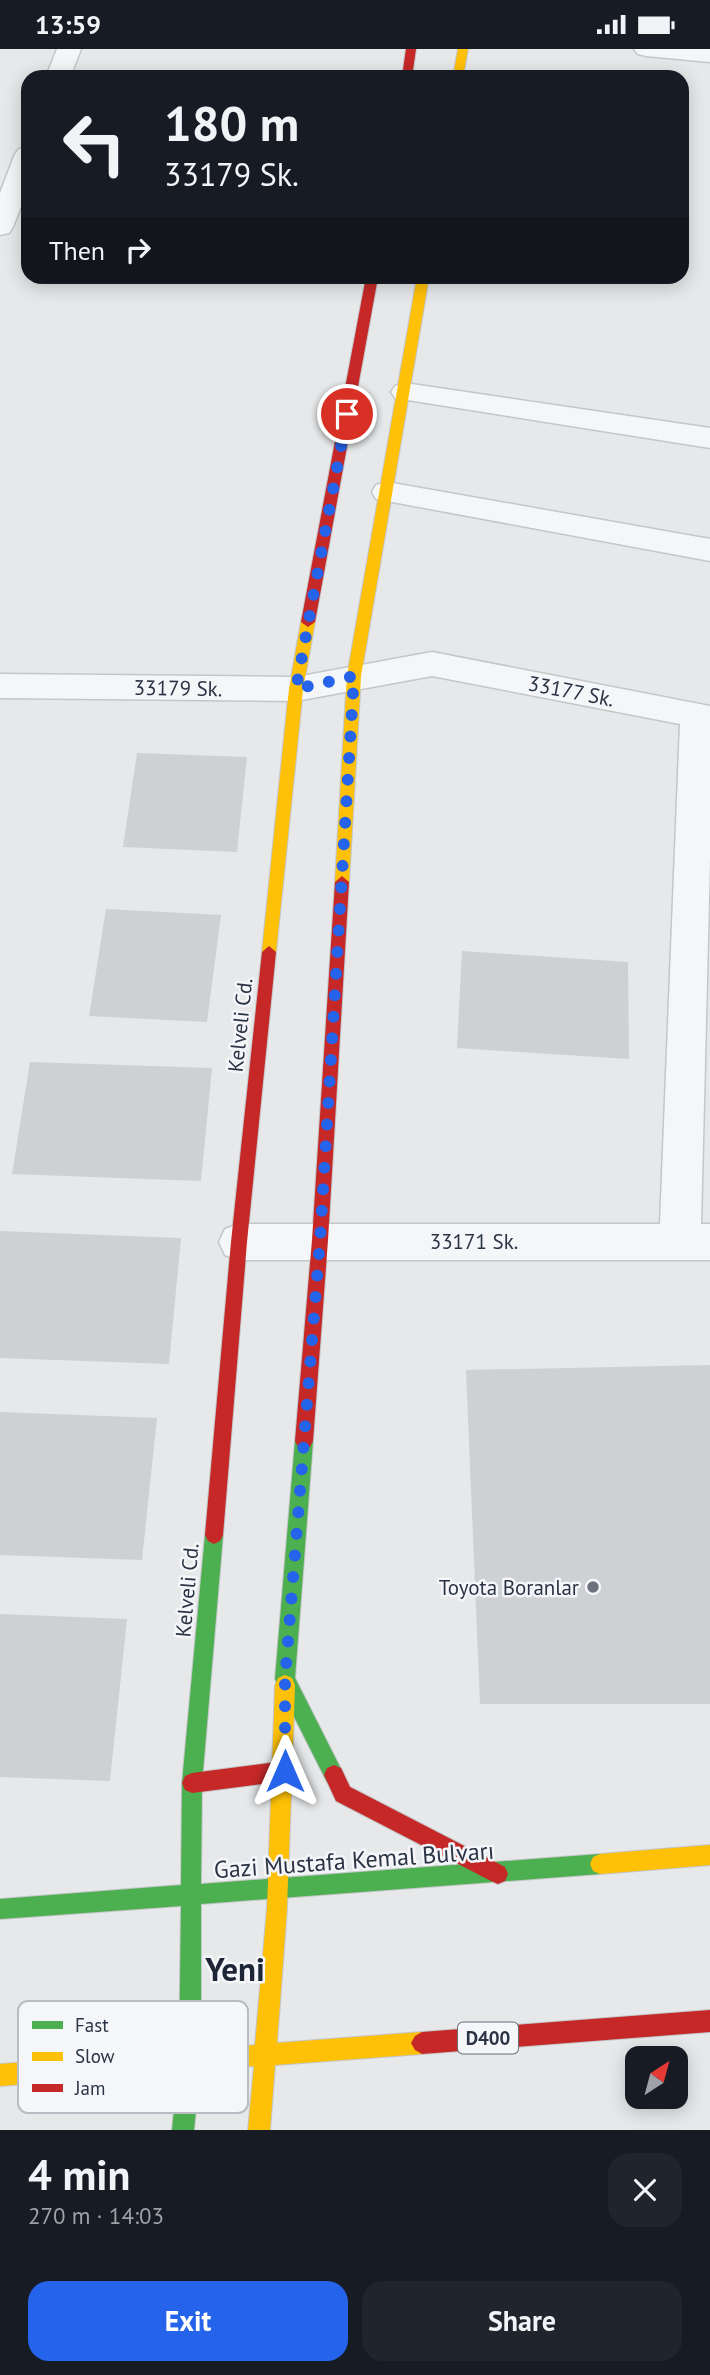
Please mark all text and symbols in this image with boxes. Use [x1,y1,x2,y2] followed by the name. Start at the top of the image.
[35,8,101,41] text: 13:59
[164,91,299,155] text: 180 m
[49,98,140,189] icon: left
[164,153,299,195] text: 33179 Sk.
[119,231,157,269] icon: right
[49,234,105,267] text: Then
[317,384,377,444] pin
[328,395,366,433] icon: arrive
[526,669,616,713] street label: 33177 Sk.
[133,674,223,702] street label: 33179 Sk.
[222,977,258,1073] street label: Kelveli Cd.
[430,1228,518,1255] street label: 33171 Sk.
[169,1542,205,1638] street label: Kelveli Cd.
[439,1574,579,1601] place label: Toyota Boranlar
[585,1579,601,1595] marker: Toyota Boranlar
[248,1734,322,1808] position arrow
[213,1835,495,1885] street label: Gazi Mustafa Kemal Bulvarı
[204,1947,265,1990] district label: Yeni
[18,2001,248,2113] legend
[75,2013,109,2037] text: Fast
[458,2023,518,2054] road number: D400
[75,2044,115,2068] text: Slow
[625,2046,688,2109] north arrow
[625,2046,688,2109] map controls
[74,2076,105,2100] text: Jam
[28,2147,130,2202] text: 4 min
[608,2153,682,2227] button: close
[28,2201,164,2230] text: 270 m · 14:03
[28,2281,348,2361] button: Exit
[362,2281,682,2361] button: Share

